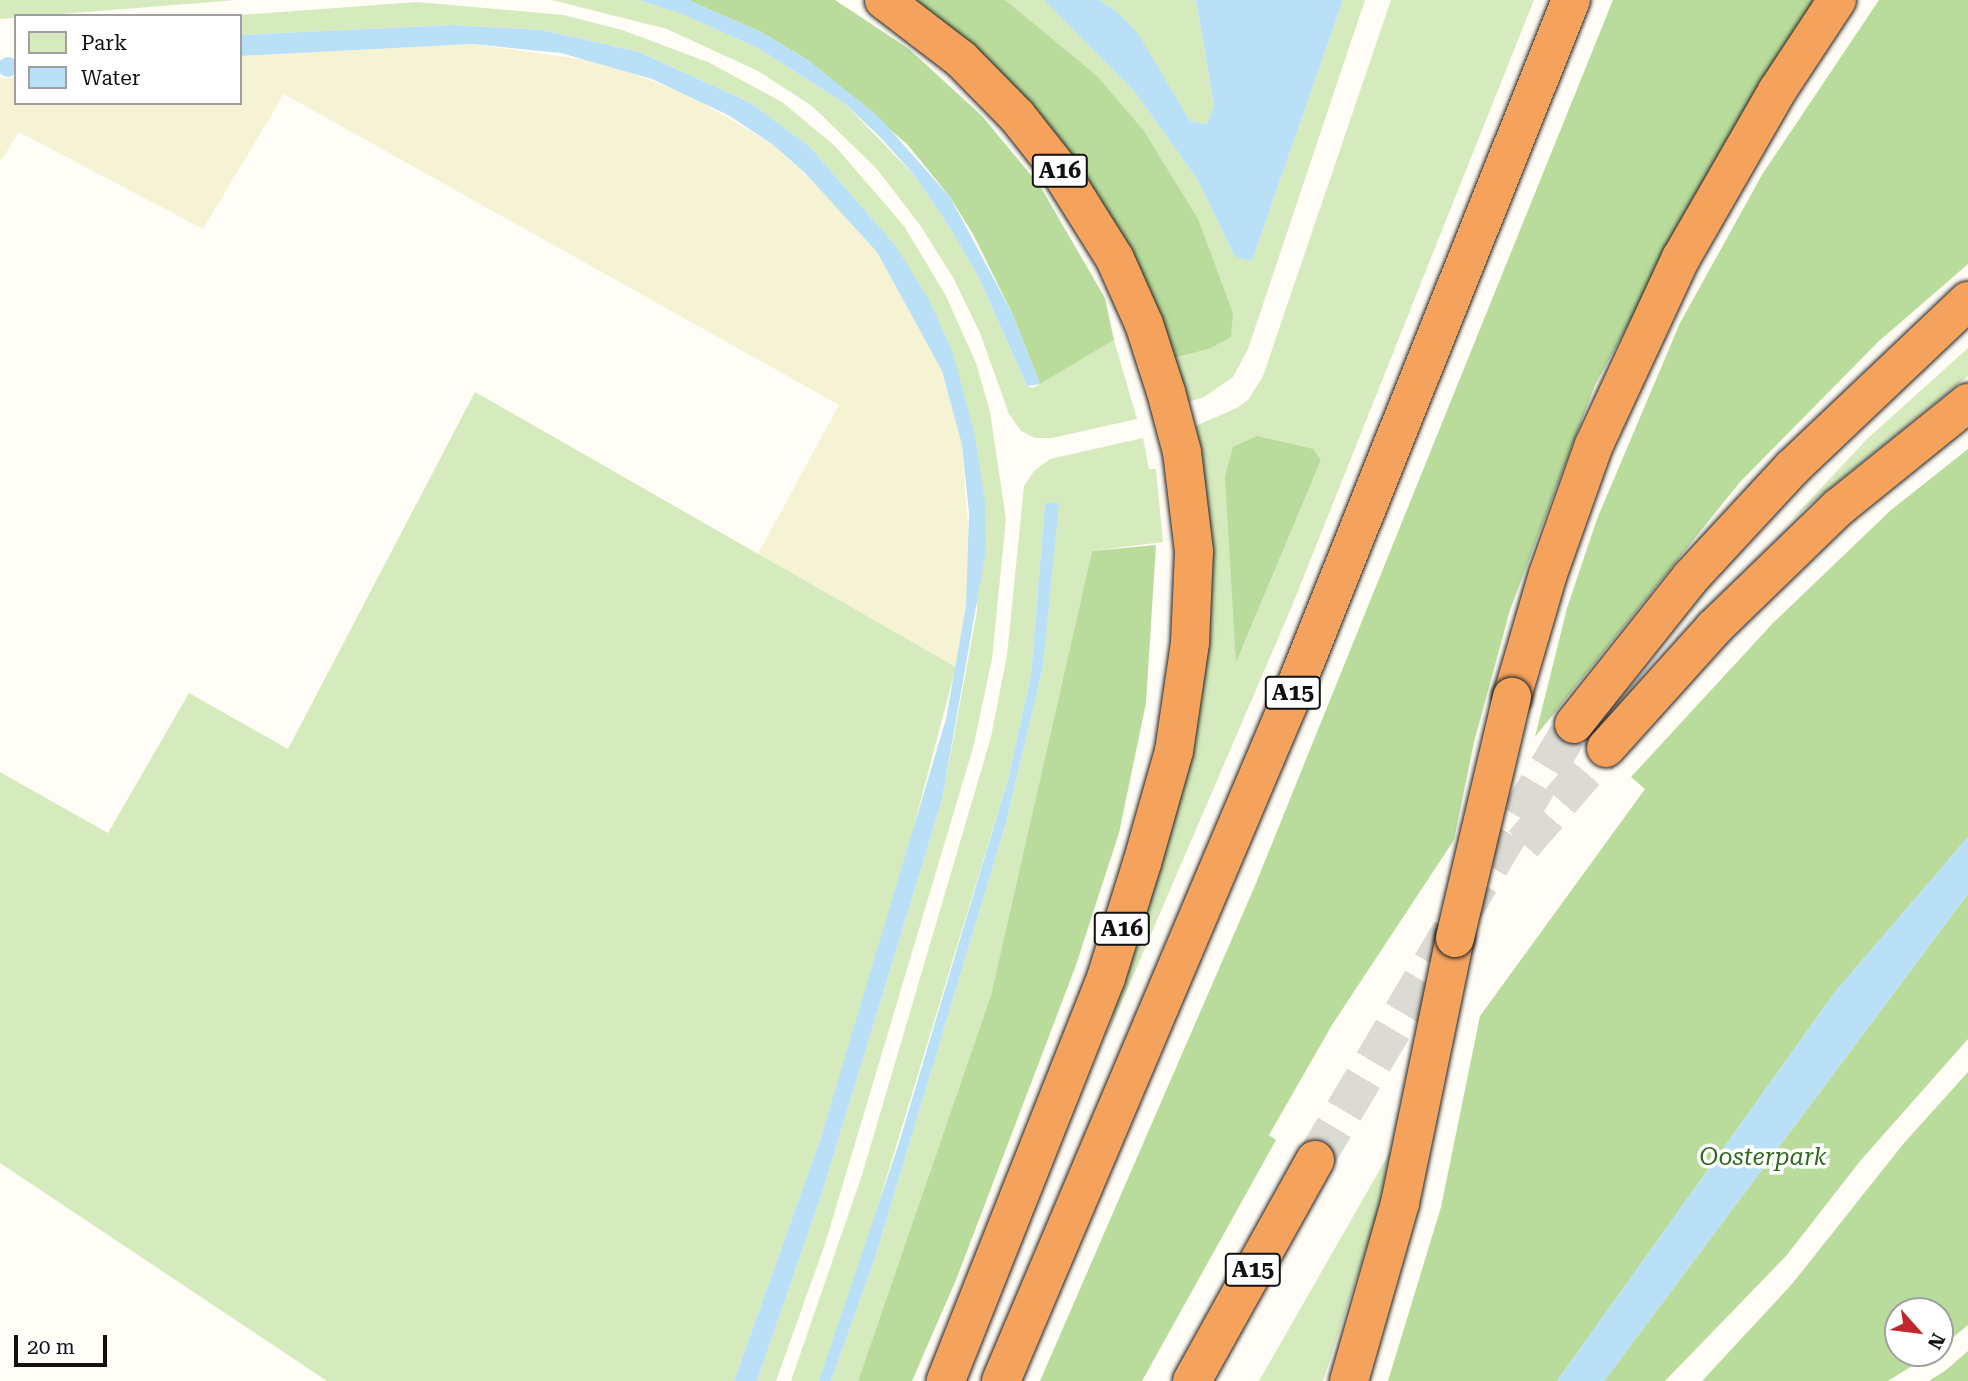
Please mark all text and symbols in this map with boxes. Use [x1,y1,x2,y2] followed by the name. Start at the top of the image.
[14,14,242,105] legend
[81,31,127,55] text: Park
[81,66,140,90] text: Water
[1030,152,1090,190] road number: A16
[1263,674,1323,712] road number: A15
[1092,910,1152,948] road number: A16
[1700,1144,1826,1172] park label: Oosterpark
[1223,1250,1283,1289] road number: A15
[1884,1297,1954,1367] north arrow
[18,1322,110,1366] scale bar
[1923,1329,1950,1353] text: N
[27,1335,75,1359] text: 20 m

